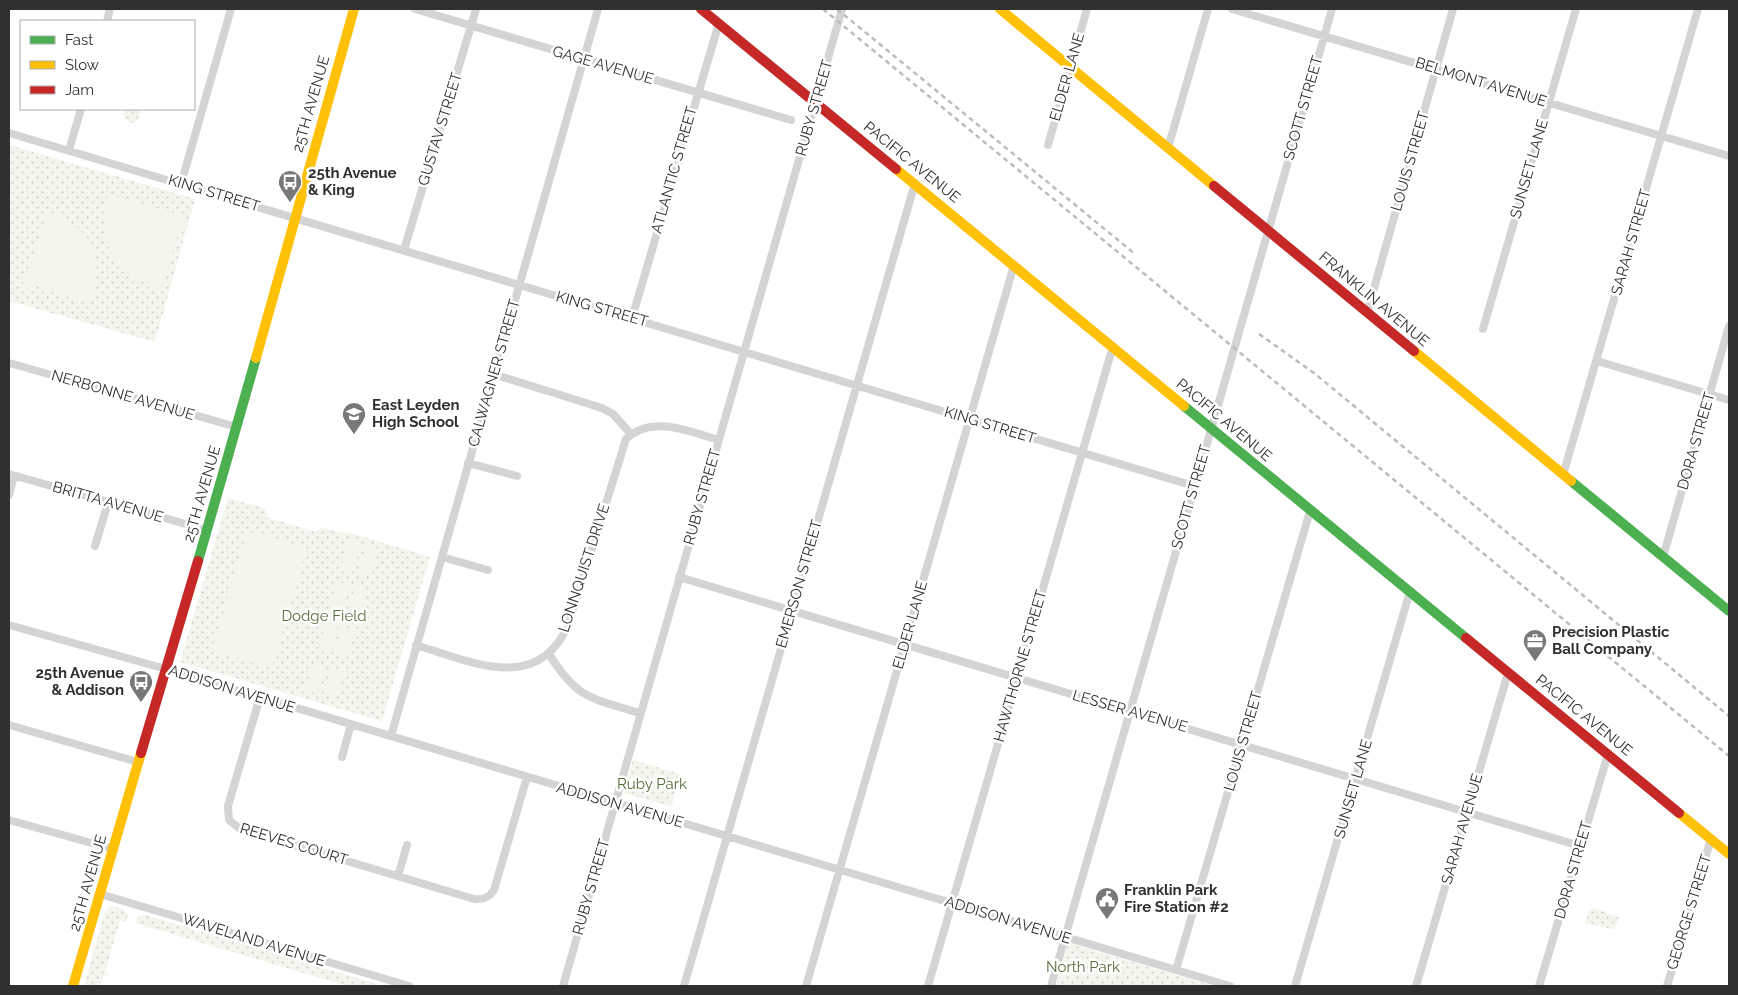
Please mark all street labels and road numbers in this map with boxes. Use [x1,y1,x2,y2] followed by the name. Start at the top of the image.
[1046,31,1088,123] street label: ELDER LANE
[550,42,656,88] street label: GAGE AVENUE
[1413,53,1549,111] street label: BELMONT AVENUE
[289,54,333,154] street label: 25TH AVENUE
[1280,54,1326,162] street label: SCOTT STREET
[792,58,836,158] street label: RUBY STREET
[414,70,466,188] street label: GUSTAV STREET
[647,104,701,236] street label: ATLANTIC STREET
[1387,109,1433,213] street label: LOUIS STREET
[1506,117,1552,221] street label: SUNSET LANE
[860,118,964,206] street label: PACIFIC AVENUE
[166,171,262,215] street label: KING STREET
[1607,187,1655,297] street label: SARAH STREET
[1315,248,1433,350] street label: FRANKLIN AVENUE
[554,287,650,331] street label: KING STREET
[464,297,524,449] street label: CALWAGNER STREET
[49,366,197,424] street label: NERBONNE AVENUE
[1173,375,1275,465] street label: PACIFIC AVENUE
[1673,390,1719,492] street label: DORA STREET
[942,403,1038,447] street label: KING STREET
[1168,443,1214,551] street label: SCOTT STREET
[180,444,224,544] street label: 25TH AVENUE
[680,447,724,547] street label: RUBY STREET
[51,478,165,526] street label: BRITTA AVENUE
[555,501,613,635] street label: LONNQUIST DRIVE
[772,518,826,650] street label: EMERSON STREET
[889,579,931,671] street label: ELDER LANE
[990,588,1050,744] street label: HAWTHORNE STREET
[167,661,297,717] street label: ADDISON AVENUE
[1532,671,1636,759] street label: PACIFIC AVENUE
[1070,686,1190,736] street label: LESSER AVENUE
[1220,689,1266,793] street label: LOUIS STREET
[1330,737,1376,841] street label: SUNSET LANE
[1438,772,1486,886] street label: SARAH AVENUE
[554,778,686,832] street label: ADDISON AVENUE
[238,819,350,869] street label: REEVES COURT
[1550,819,1596,921] street label: DORA STREET
[66,833,110,933] street label: 25TH AVENUE
[569,837,613,937] street label: RUBY STREET
[1663,852,1715,972] street label: GEORGE STREET
[943,892,1073,948] street label: ADDISON AVENUE
[180,910,328,970] street label: WAVELAND AVENUE

